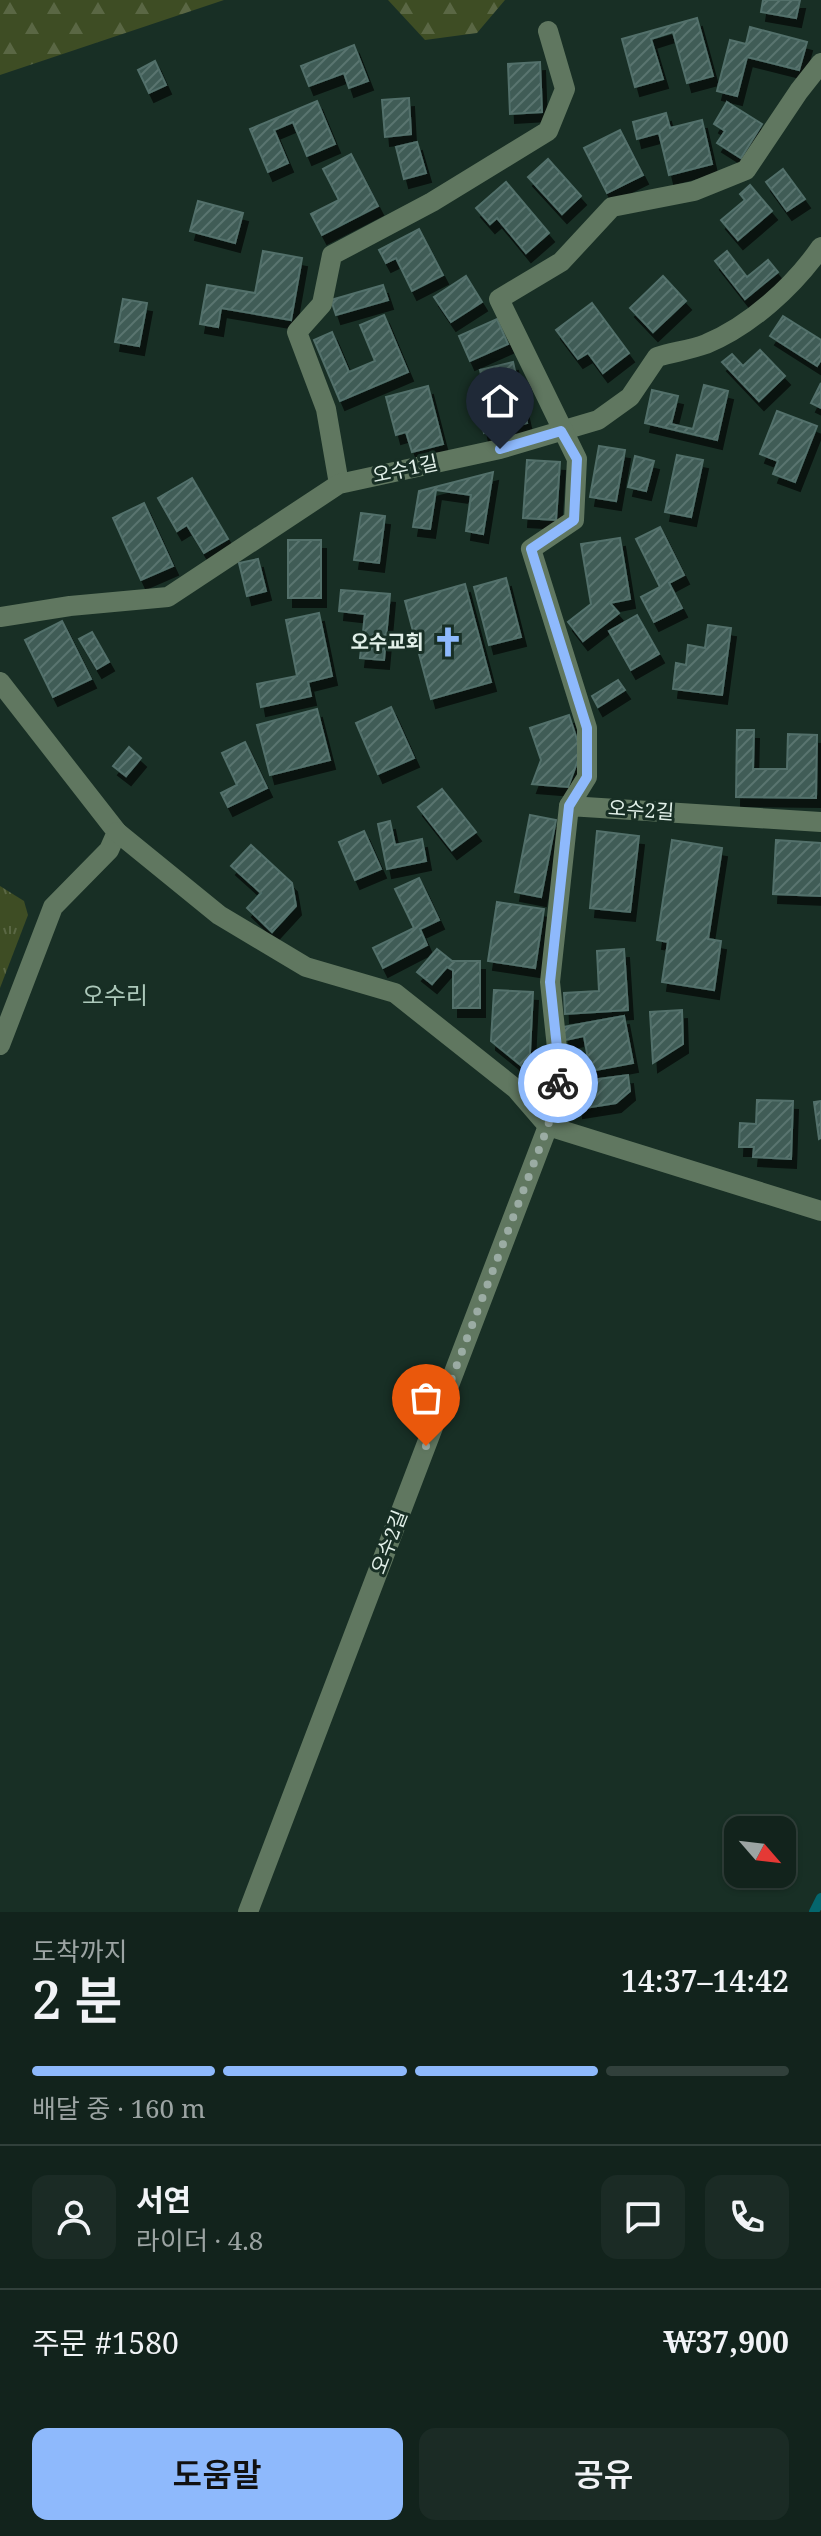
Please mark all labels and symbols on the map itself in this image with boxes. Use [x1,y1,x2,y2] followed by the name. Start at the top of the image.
[466,367,534,449] pin
[370,448,440,489] street label: 오수1길
[431,625,465,659] church icon: 오수교회
[350,628,424,655] place label: 오수교회
[607,794,675,825] street label: 오수2길
[82,978,148,1011] district label: 오수리
[518,1043,598,1123] courier
[392,1364,460,1446] pin
[364,1506,413,1578] street label: 오수2길
[724,1816,796,1888] north arrow

